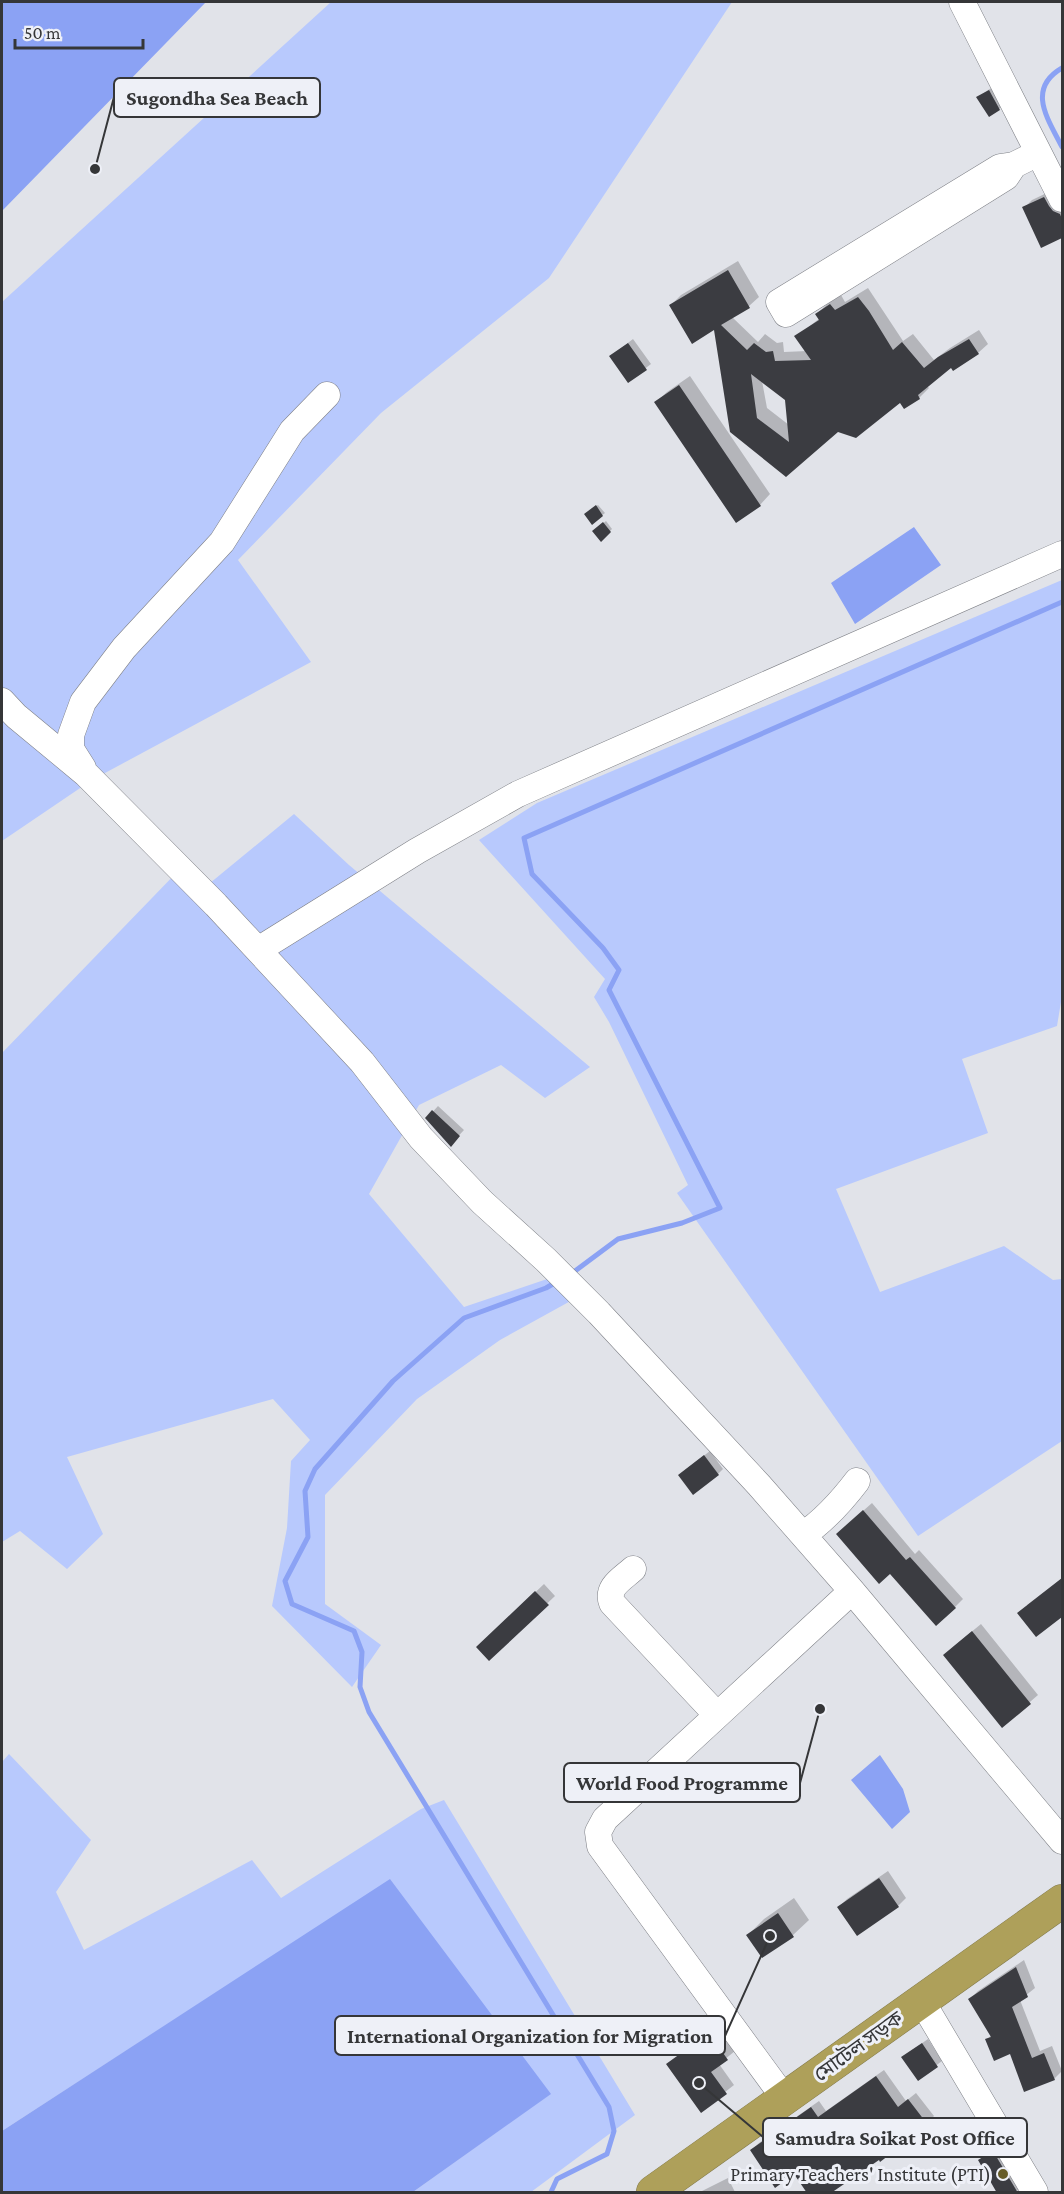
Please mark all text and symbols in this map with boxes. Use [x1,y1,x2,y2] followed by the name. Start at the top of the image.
[15,12,142,50] scale bar
[24,23,61,43] text: 50 m
[114,78,320,117] callout: Sugondha Sea Beach
[126,86,308,110] text: Sugondha Sea Beach
[564,1763,800,1802] callout: World Food Programme
[575,1771,788,1795] text: World Food Programme
[809,2005,907,2086] street label: মোটেল সড়ক
[335,2016,725,2055] callout: International Organization for Migration
[347,2024,713,2048] text: International Organization for Migration
[763,2118,1027,2157] callout: Samudra Soikat Post Office
[775,2126,1015,2150] text: Samudra Soikat Post Office
[730,2163,991,2186] place label: Primary Teachers' Institute (PTI)
[996,2167,1010,2181] marker: Primary Teachers' Institute (PTI)

